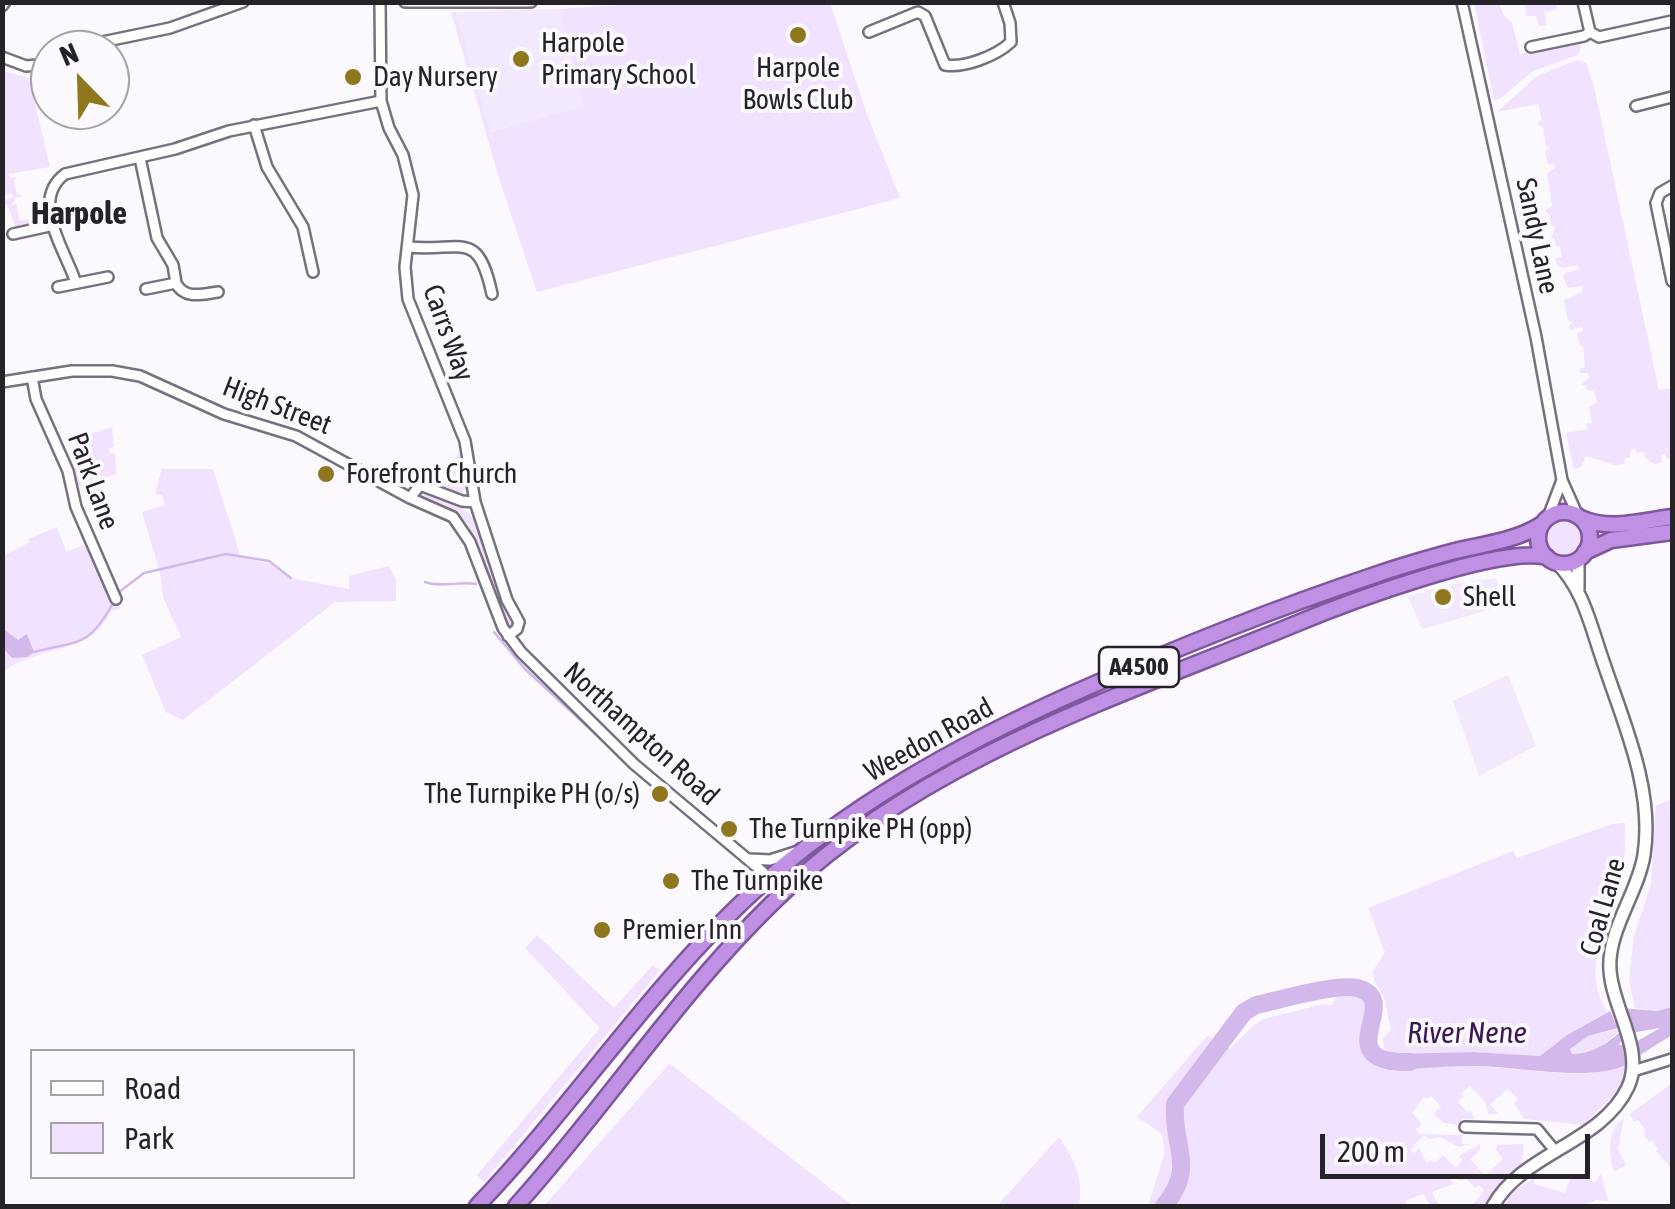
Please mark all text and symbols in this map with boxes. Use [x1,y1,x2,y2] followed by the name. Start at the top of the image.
[787,24,809,46] marker: Harpole Bowls Club
[541,26,696,92] place label: Harpole Primary School
[30,30,130,130] north arrow
[55,36,83,72] text: N
[510,48,532,70] marker: Harpole Primary School
[743,51,853,117] place label: Harpole Bowls Club
[373,60,498,94] place label: Day Nursery
[342,66,364,88] marker: Day Nursery
[1508,175,1566,297] street label: Sandy Lane
[31,195,127,233] district label: Harpole
[415,280,481,386] street label: Carrs Way
[218,370,336,442] street label: High Street
[60,428,126,534] street label: Park Lane
[346,457,517,491] place label: Forefront Church
[315,463,337,485] marker: Forefront Church
[1463,580,1516,614] place label: Shell
[1432,586,1454,608] marker: Shell
[1099,647,1179,687] road number: A4500
[556,655,726,813] street label: Northampton Road
[859,691,999,789] street label: Weedon Road
[424,777,640,811] place label: The Turnpike PH (o/s)
[649,783,671,805] marker: The Turnpike PH (o/s)
[749,812,972,846] place label: The Turnpike PH (opp)
[718,818,740,840] marker: The Turnpike PH (opp)
[1573,854,1633,960] street label: Coal Lane
[691,864,823,898] place label: The Turnpike
[660,870,682,892] marker: The Turnpike
[622,913,742,947] place label: Premier Inn
[591,919,613,941] marker: Premier Inn
[1407,1016,1527,1052] water label: River Nene
[30,1049,355,1179] legend
[124,1071,181,1105] text: Road
[1325,1114,1595,1176] scale bar
[124,1121,174,1155] text: Park
[1337,1134,1405,1168] text: 200 m

